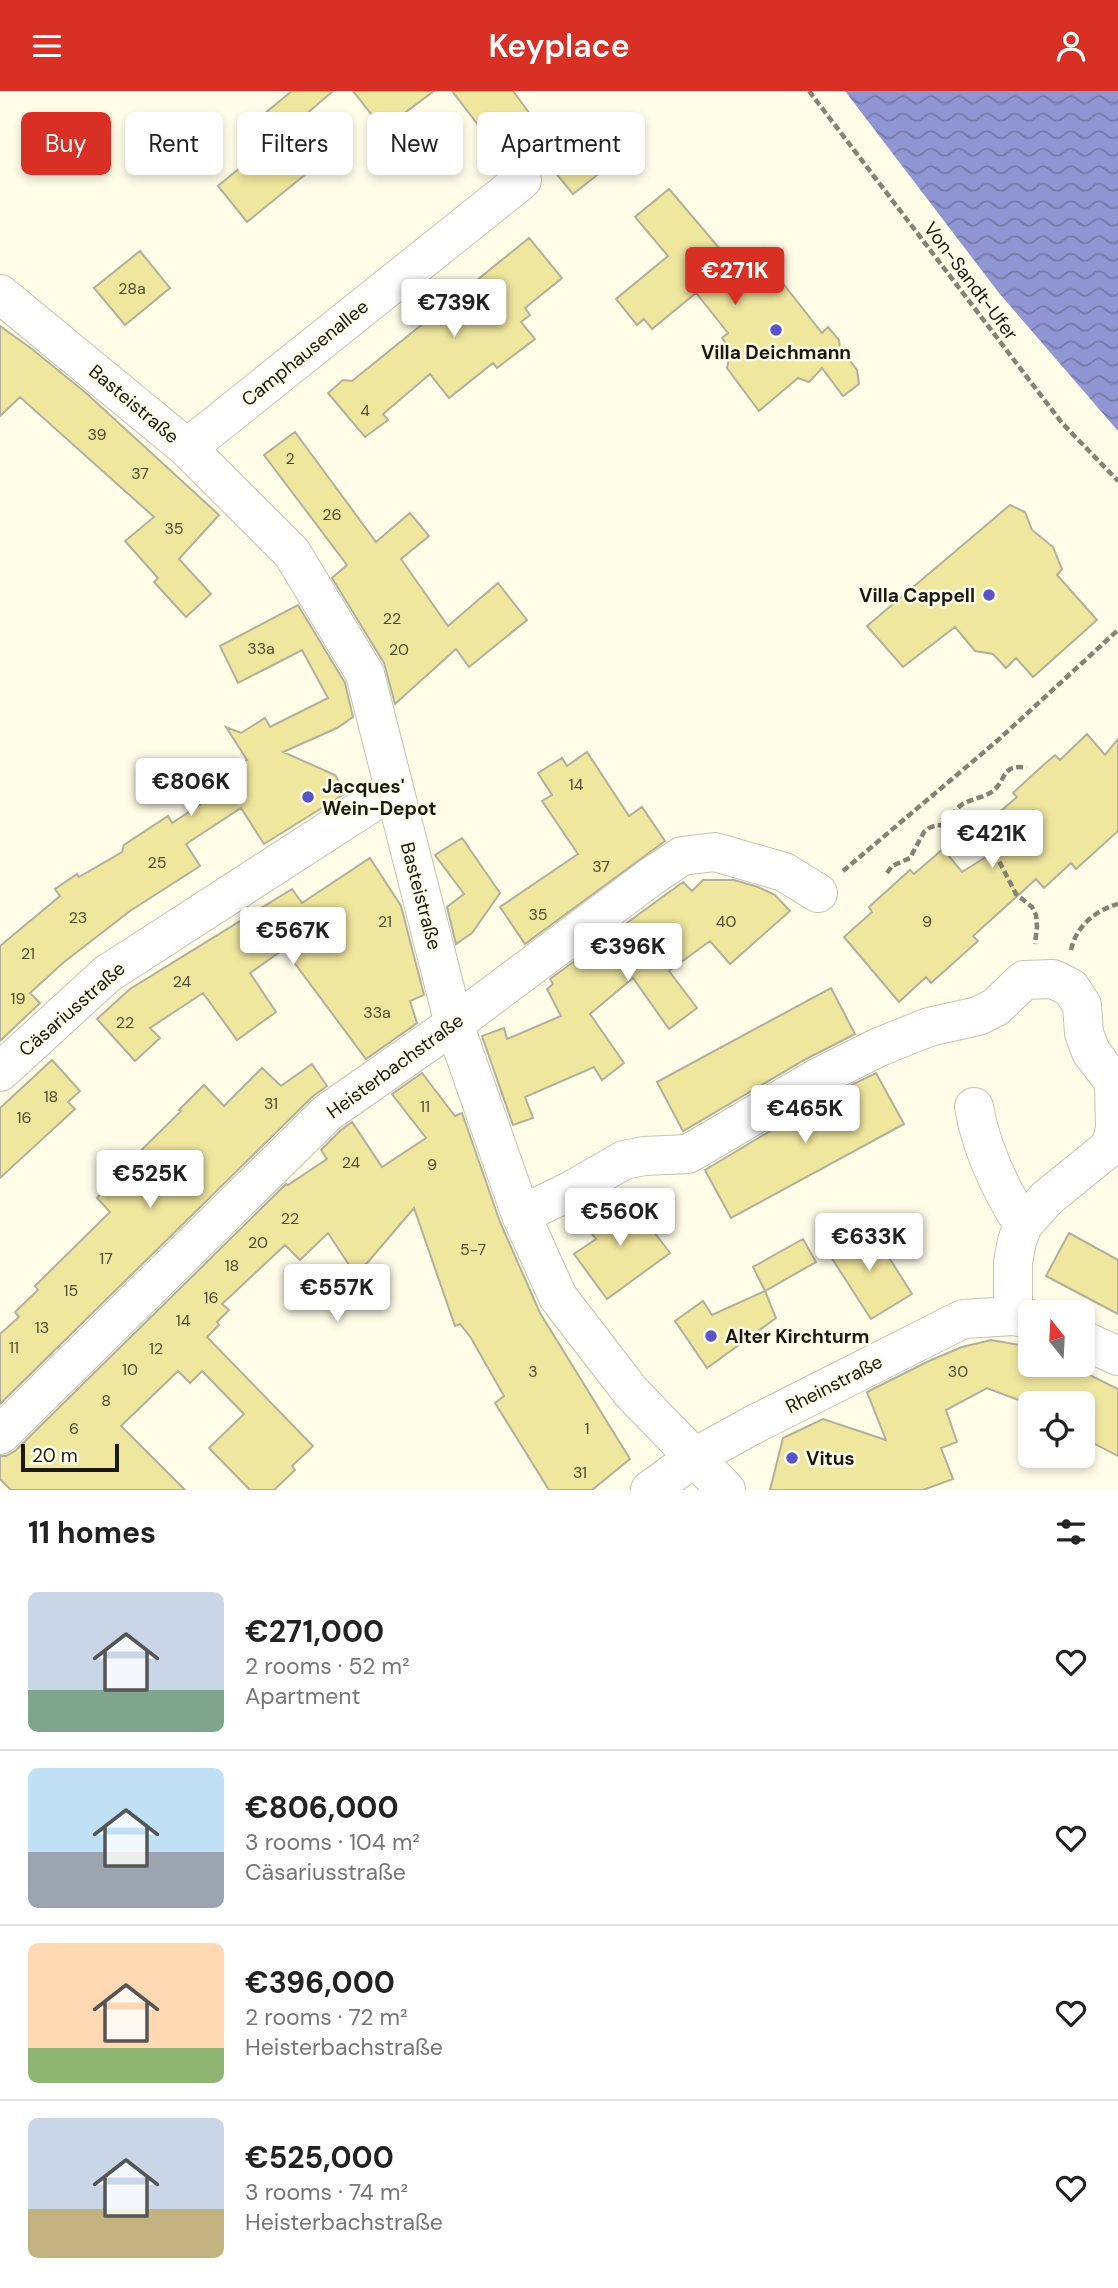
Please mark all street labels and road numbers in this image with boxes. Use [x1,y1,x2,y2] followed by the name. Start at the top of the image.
[918,217,1024,345] street label: Von-Sandt-Ufer
[236,294,374,412] street label: Camphausenallee
[84,359,184,449] street label: Basteistraße
[395,839,447,953] street label: Basteistraße
[14,956,130,1062] street label: Cäsariusstraße
[322,1008,468,1124] street label: Heisterbachstraße
[781,1349,887,1419] street label: Rheinstraße

